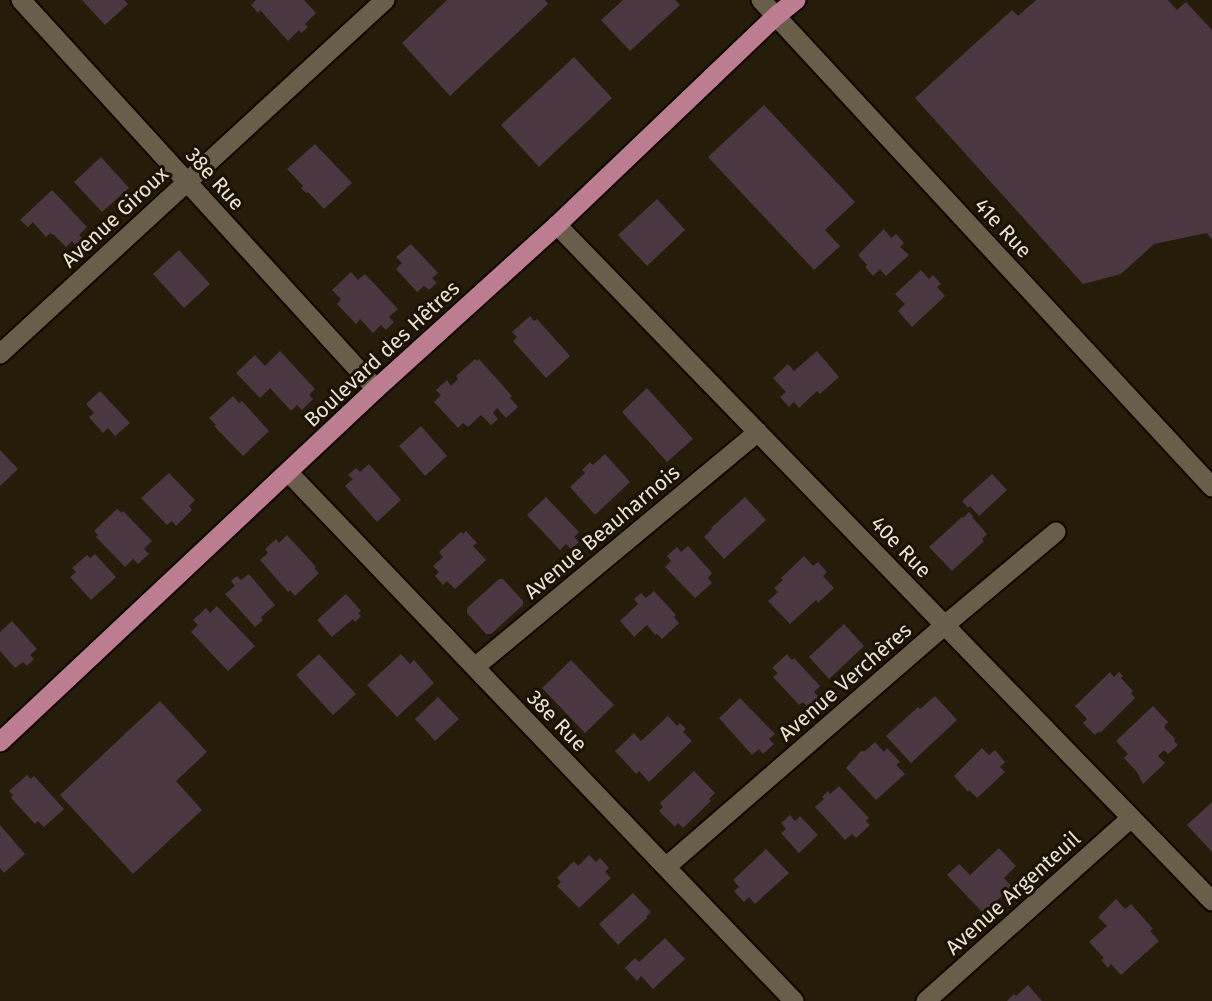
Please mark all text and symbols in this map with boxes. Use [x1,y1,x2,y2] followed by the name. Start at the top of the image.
[180,142,250,216] street label: 38e Rue
[56,160,174,273] street label: Avenue Giroux
[969,193,1037,263] street label: 41e Rue
[299,275,465,433] street label: Boulevard des Hêtres
[519,459,685,605] street label: Avenue Beauharnois
[865,511,937,583] street label: 40e Rue
[773,617,917,747] street label: Avenue Verchères
[521,685,593,757] street label: 38e Rue
[940,826,1086,960] street label: Avenue Argenteuil

